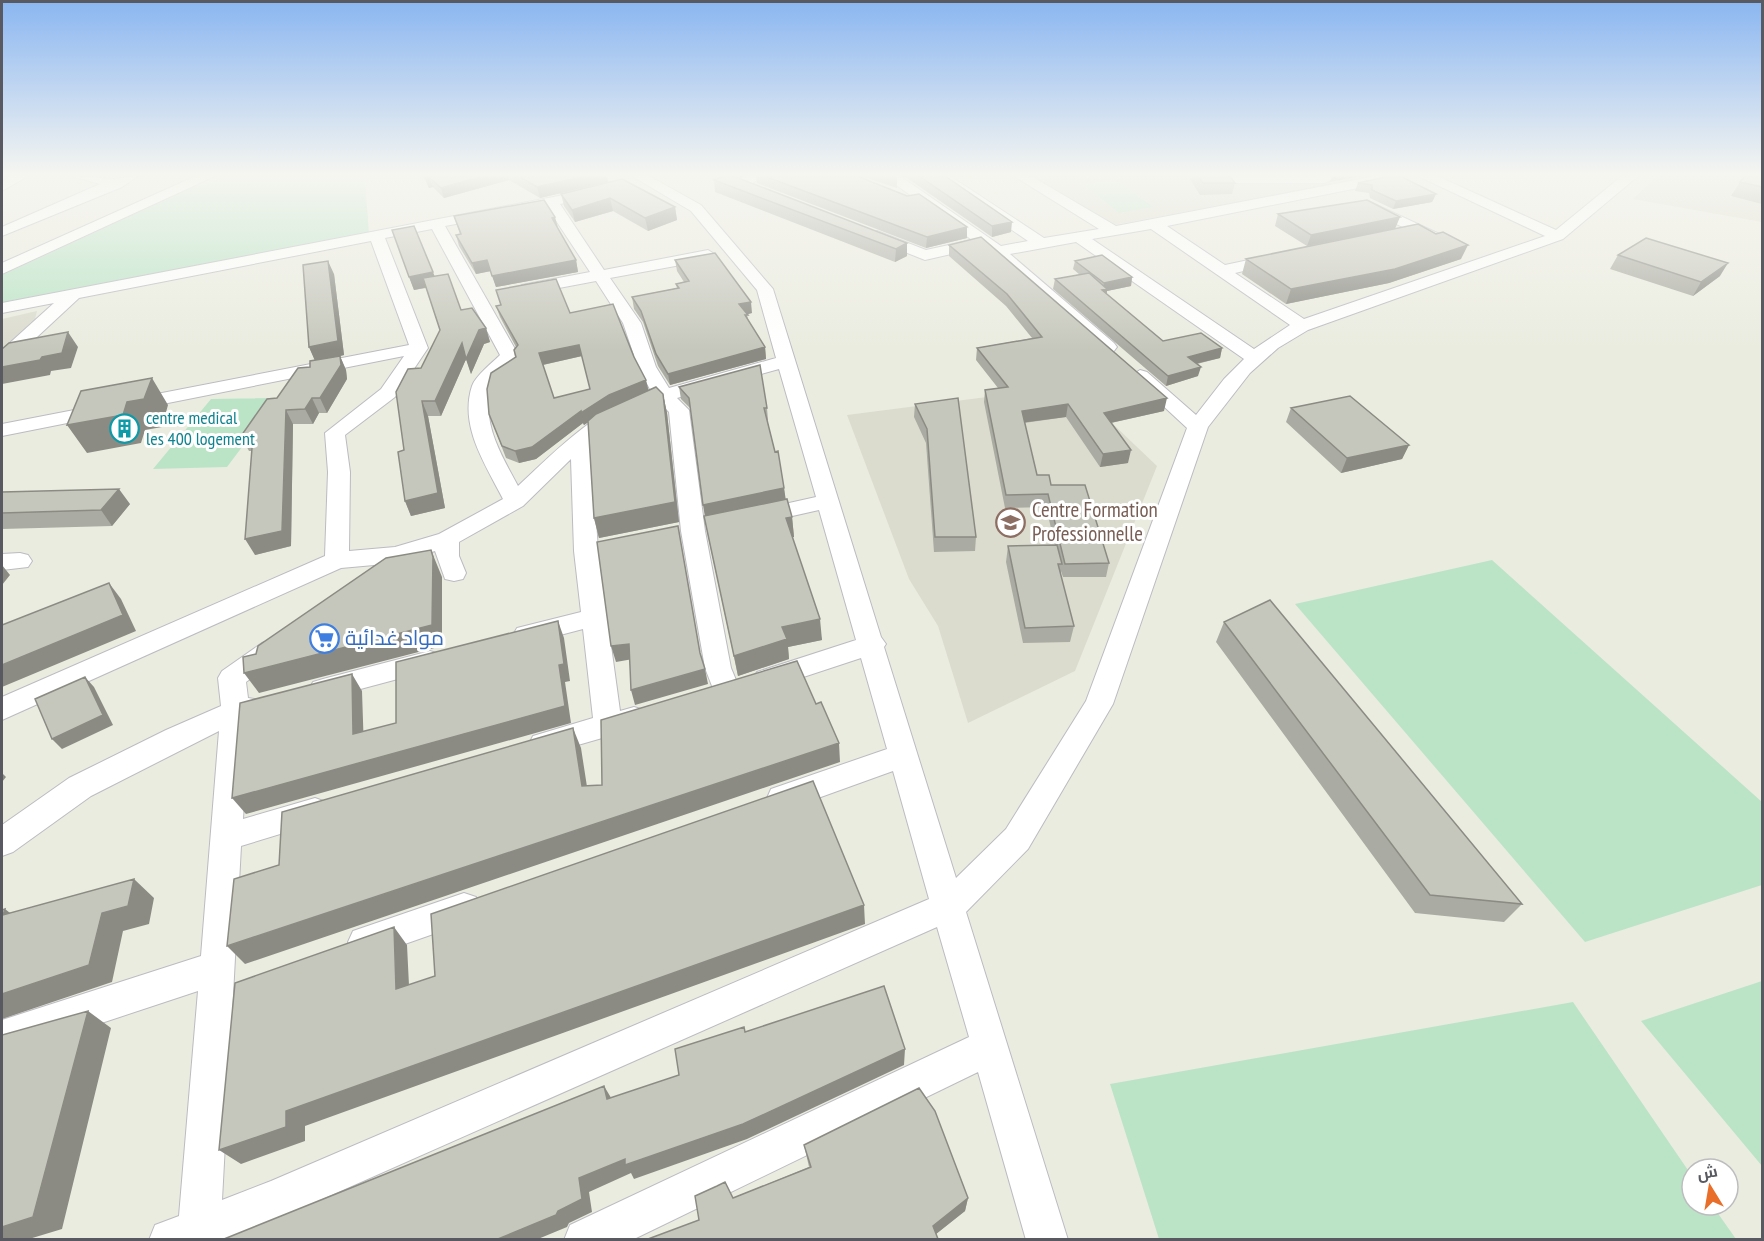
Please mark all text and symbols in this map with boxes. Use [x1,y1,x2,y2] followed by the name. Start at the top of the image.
[146,406,255,450] place label: centre medical les 400 logement
[109,412,141,444] building icon: centre medical les 400 logement
[1032,496,1158,547] place label: Centre Formation Professionnelle
[995,506,1027,538] school or university icon: Centre Formation Professionnelle
[308,622,340,654] supermarket icon: مواد غدائية
[345,624,444,651] place label: مواد غدائية
[1680,1157,1740,1217] north arrow
[1695,1161,1719,1184] text: ش

